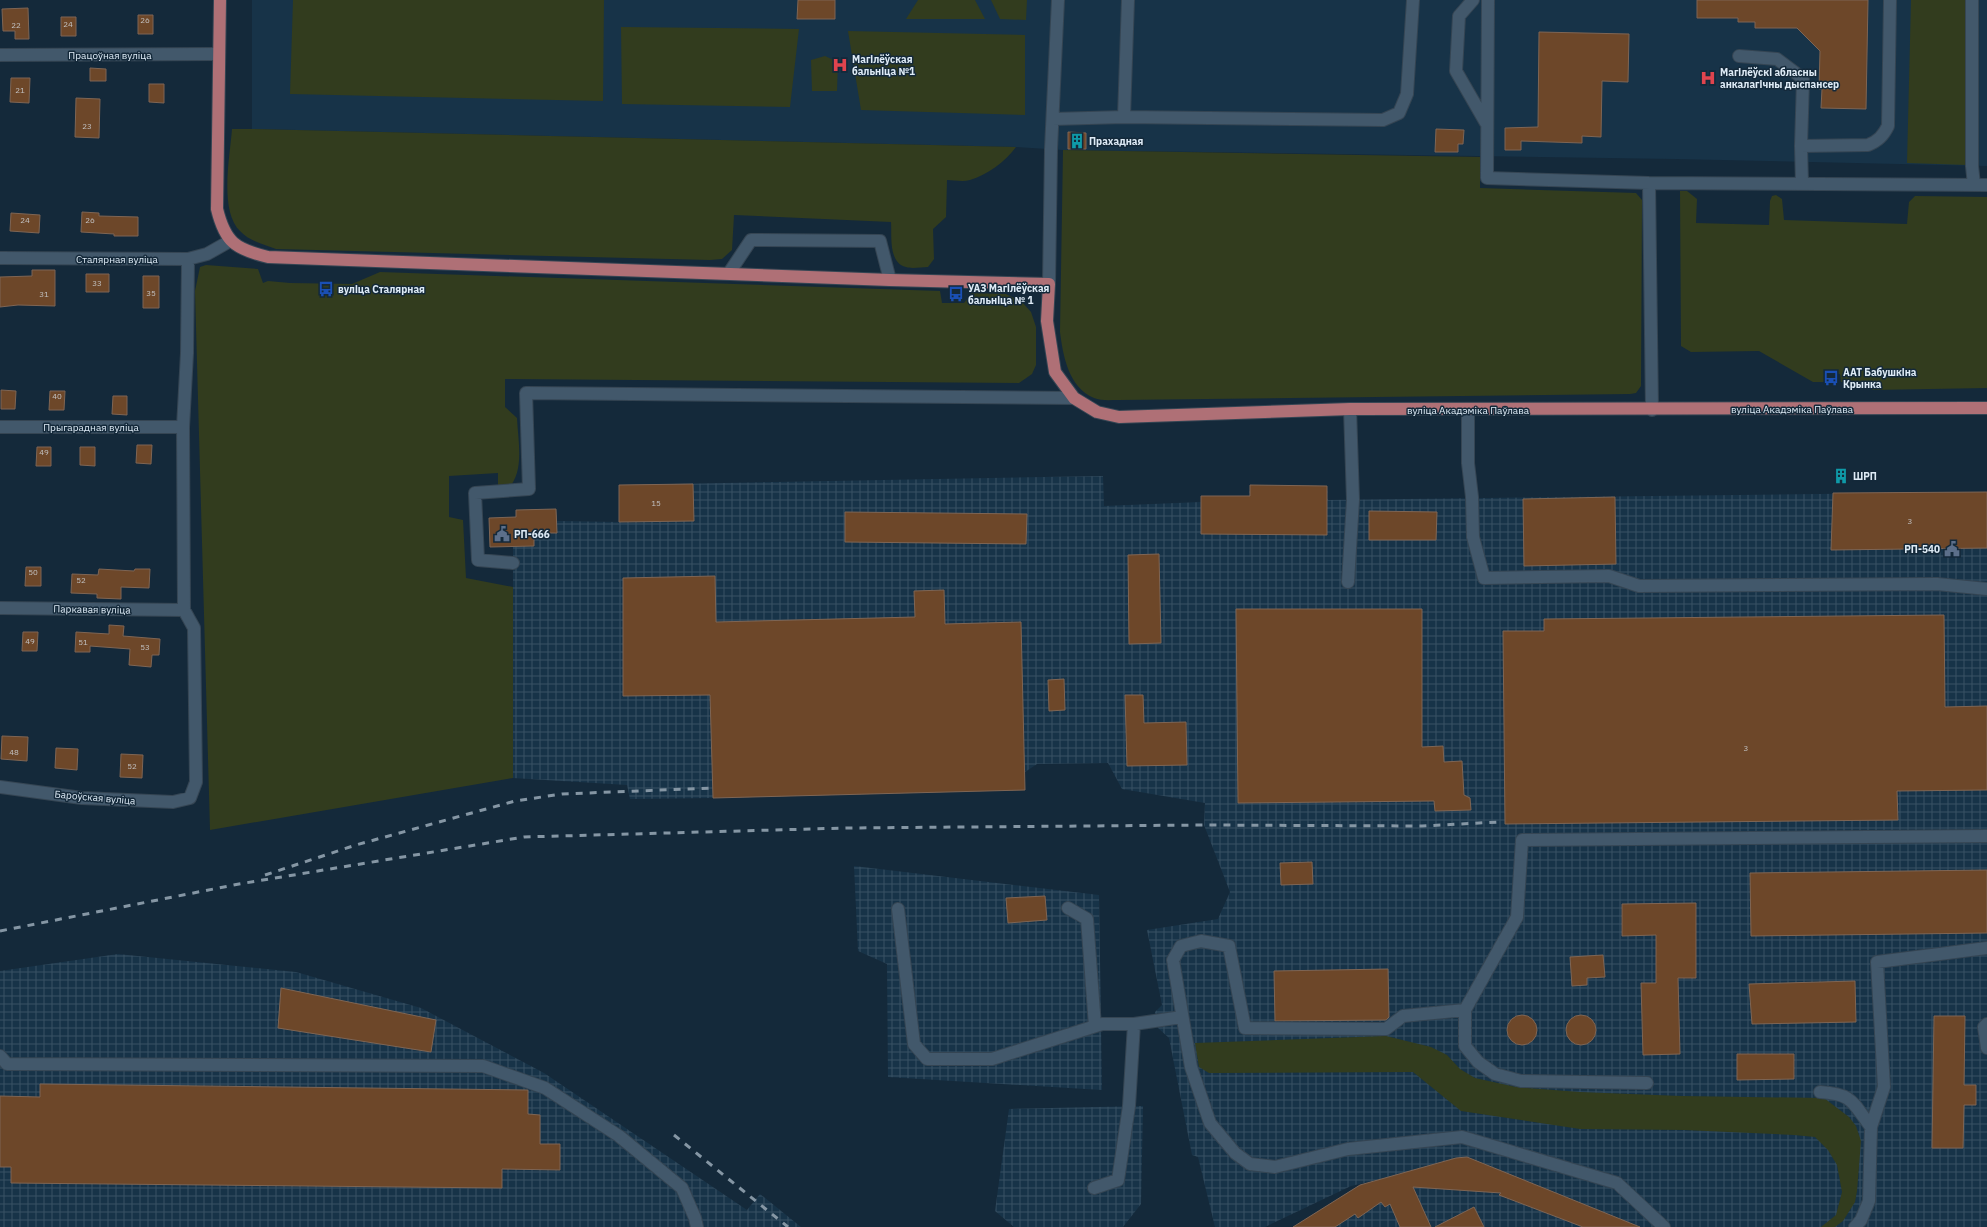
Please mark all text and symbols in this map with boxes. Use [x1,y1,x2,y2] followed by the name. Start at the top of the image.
[140,15,150,25] house number: 26
[63,19,73,29] house number: 24
[11,20,21,30] house number: 22
[68,49,152,62] street label: Працоўная вуліца
[852,53,915,78] place label: Магілёўская бальніца №1
[831,56,849,74] hospital icon: Магілёўская бальніца №1
[1720,66,1839,91] place label: Магілёўскі абласны анкалагічны дыспансер
[1699,69,1717,87] hospital icon: Магілёўскі абласны анкалагічны дыспансер
[15,85,25,95] house number: 21
[82,121,92,131] house number: 23
[1068,132,1086,150] building icon: Прахадная
[1089,135,1144,148] place label: Прахадная
[20,215,30,225] house number: 24
[85,215,95,225] house number: 26
[76,253,159,266] street label: Сталярная вуліца
[92,278,102,288] house number: 33
[317,280,335,298] bus stop icon: вуліца Сталярная
[968,282,1050,307] place label: УАЗ Магілёўская бальніца № 1
[338,283,425,296] place label: вуліца Сталярная
[947,285,965,303] bus stop icon: УАЗ Магілёўская бальніца № 1
[146,288,156,298] house number: 35
[39,289,49,299] house number: 31
[1843,366,1917,391] place label: ААТ Бабушкіна Крынка
[1822,369,1840,387] bus stop icon: ААТ Бабушкіна Крынка
[52,391,62,401] house number: 40
[1731,403,1854,416] street label: вуліца Акадэміка Паўлава
[1407,404,1530,417] street label: вуліца Акадэміка Паўлава
[43,421,139,434] street label: Прыгарадная вуліца
[39,447,49,457] house number: 49
[1832,467,1850,485] building icon: ШРП
[1853,470,1877,483] place label: ШРП
[651,498,661,508] house number: 15
[1908,516,1913,526] house number: 3
[493,525,511,543] public building icon: РП-666
[514,528,550,541] place label: РП-666
[1943,540,1961,558] public building icon: РП-540
[1904,543,1940,556] place label: РП-540
[28,567,38,577] house number: 50
[76,575,86,585] house number: 52
[53,602,131,617] street label: Паркавая вуліца
[25,636,35,646] house number: 49
[78,637,88,647] house number: 51
[140,642,150,652] house number: 53
[1744,743,1749,753] house number: 3
[9,747,19,757] house number: 48
[127,761,137,771] house number: 52
[54,787,137,808] street label: Бароўская вуліца

